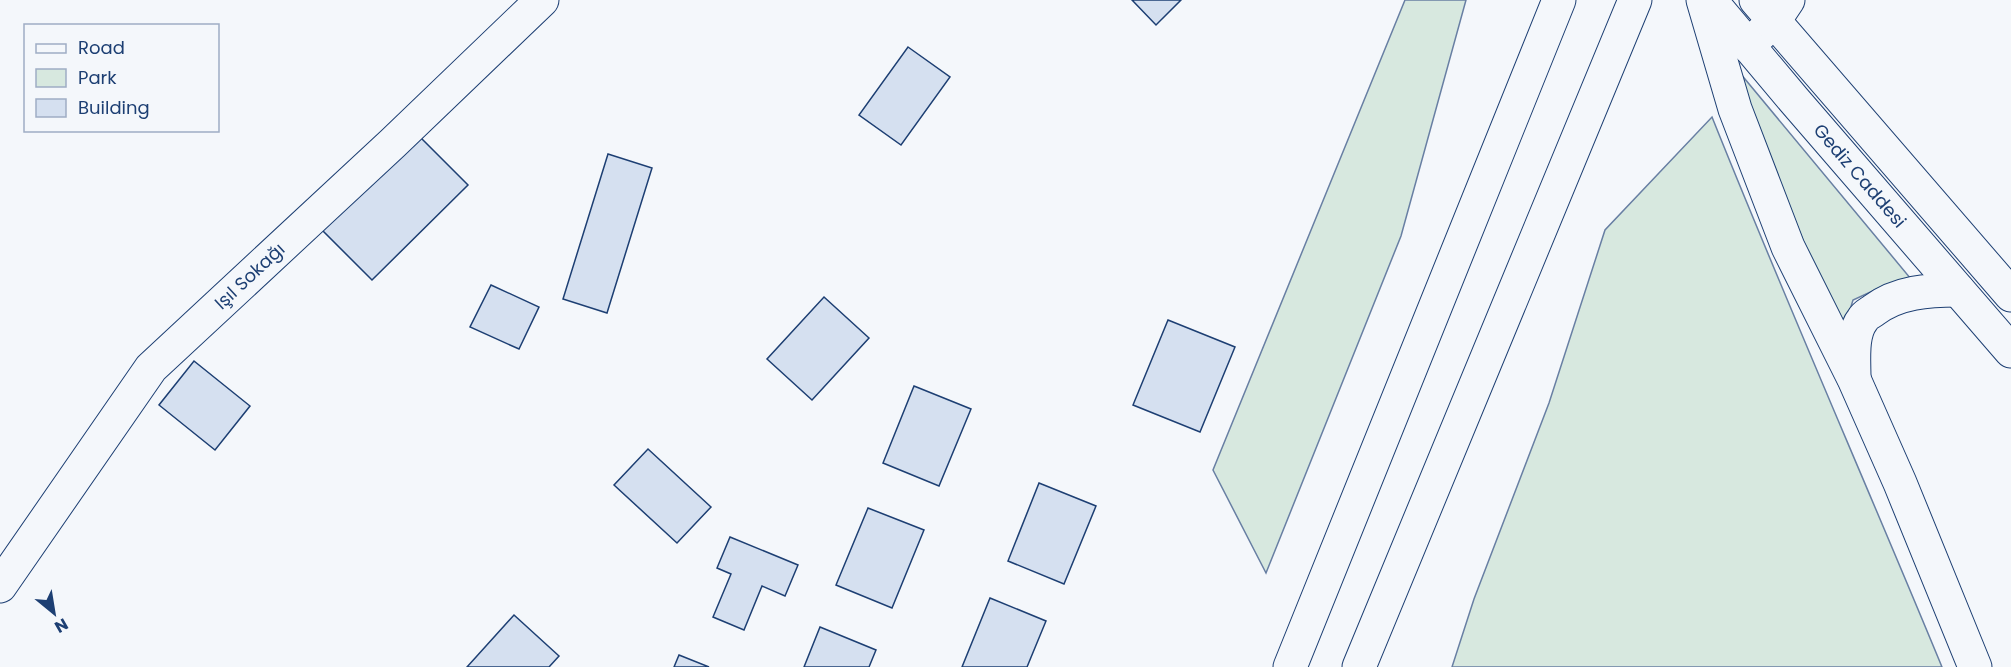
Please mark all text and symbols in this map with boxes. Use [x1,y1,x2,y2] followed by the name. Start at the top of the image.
[24,24,219,132] legend
[78,35,125,60] text: Road
[78,65,117,90] text: Park
[78,95,150,120] text: Building
[1808,118,1912,233] street label: Gediz Caddesi
[209,237,290,315] street label: Işıl Sokağı
[24,583,84,643] north arrow
[50,613,72,639] text: N

